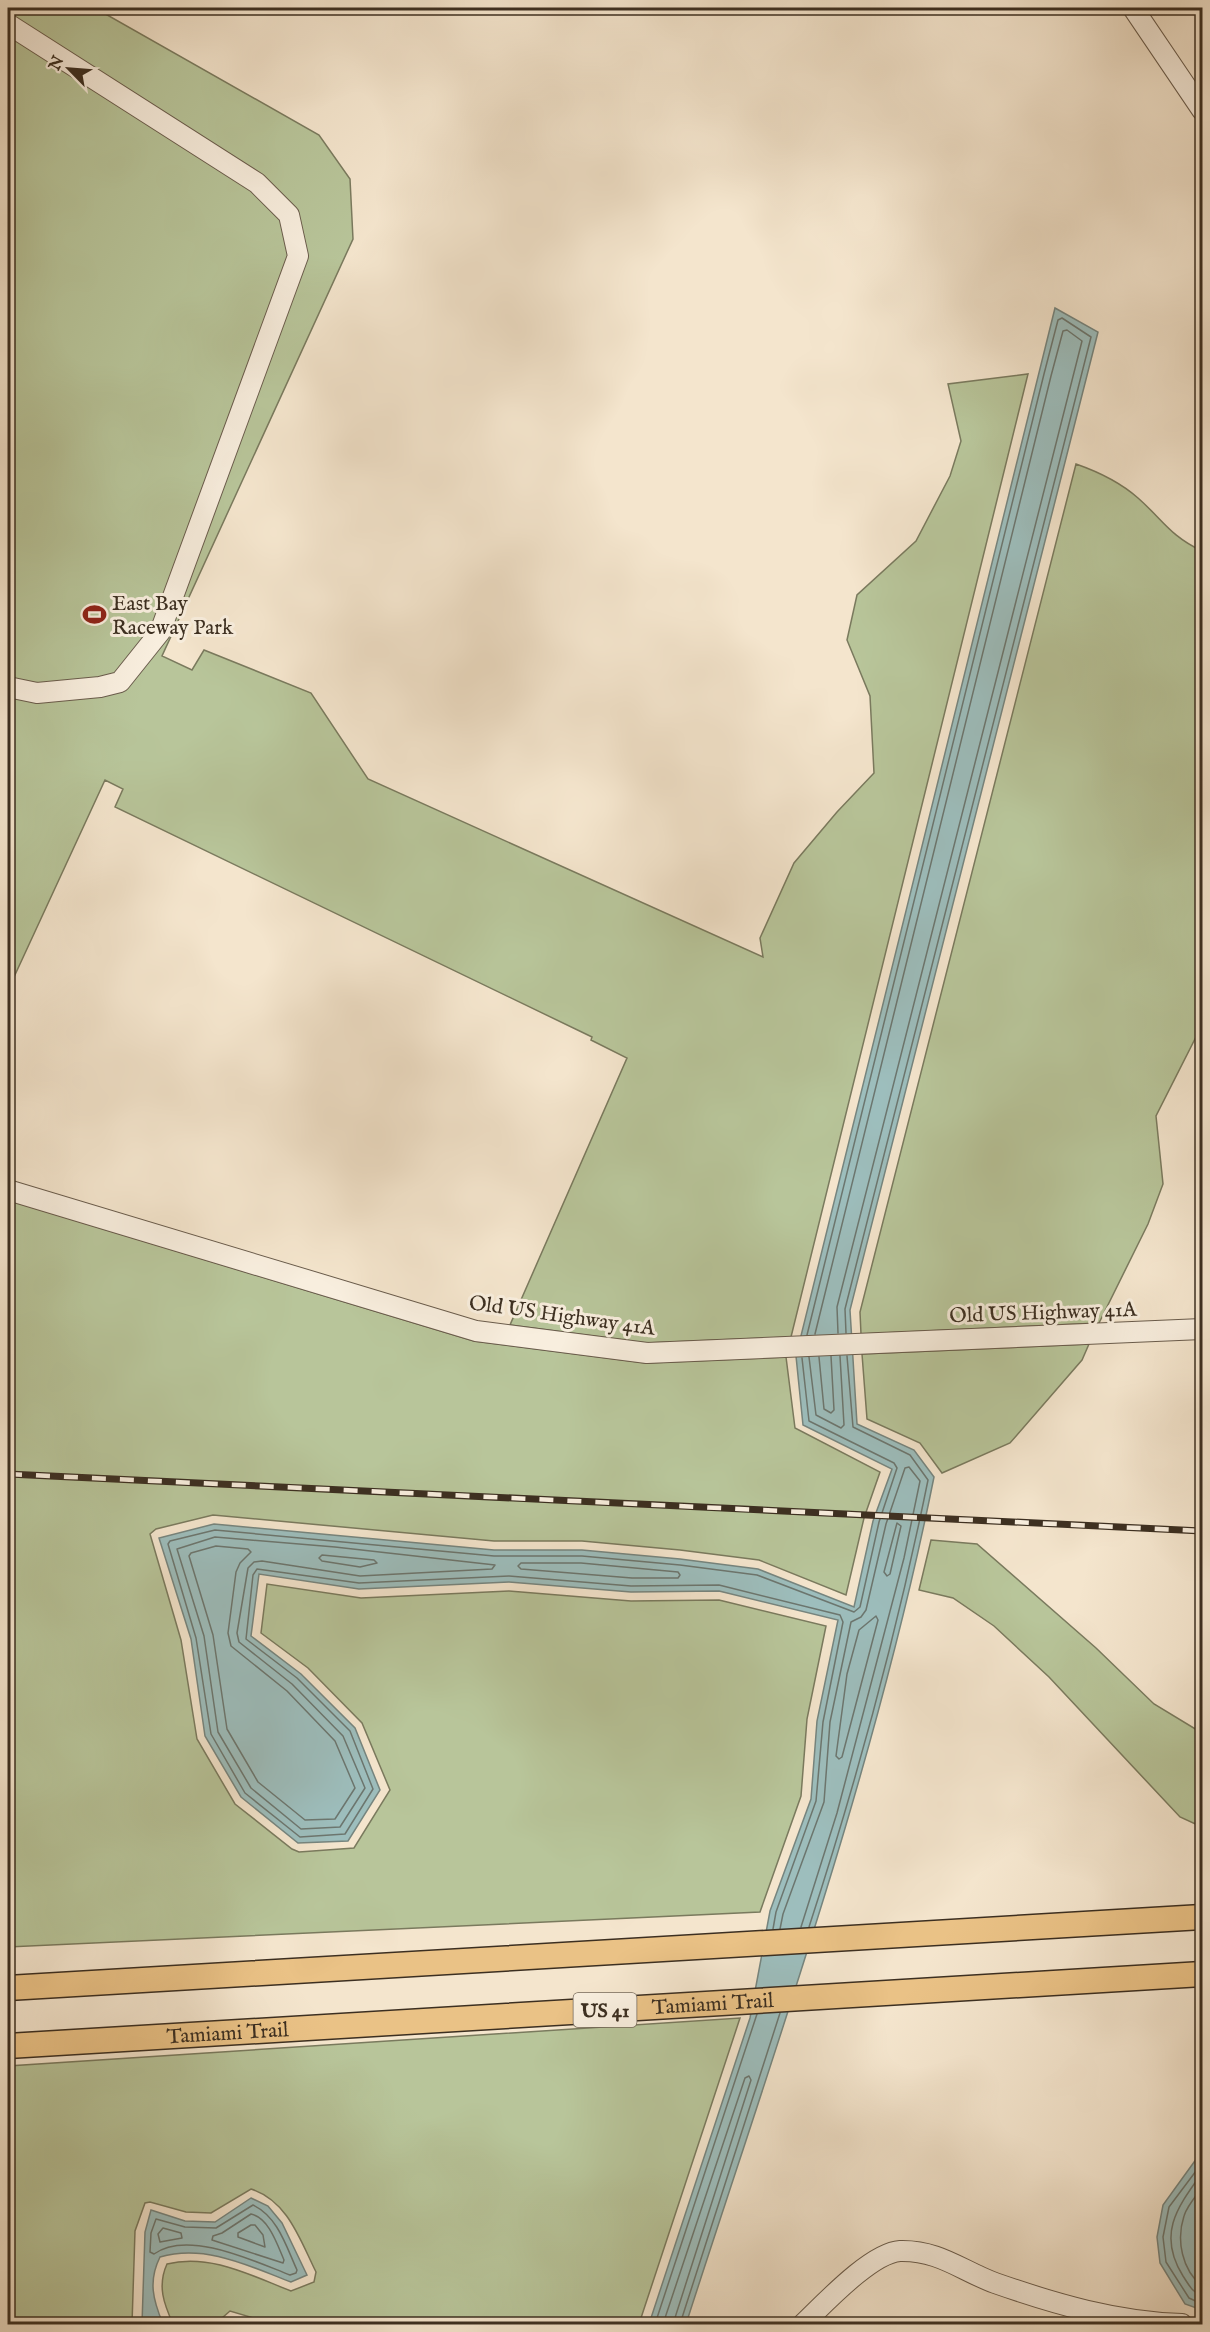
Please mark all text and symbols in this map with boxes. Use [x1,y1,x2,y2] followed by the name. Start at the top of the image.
[39,39,99,99] north arrow
[45,53,69,75] text: N
[112,591,234,642] place label: East Bay Raceway Park
[81,602,107,628] sports icon: East Bay Raceway Park
[467,1290,657,1343] street label: Old US Highway 41A
[949,1297,1138,1330] street label: Old US Highway 41A
[651,1988,775,2022] street label: Tamiami Trail
[574,1993,636,2027] road number: US 41
[166,2017,290,2051] street label: Tamiami Trail

